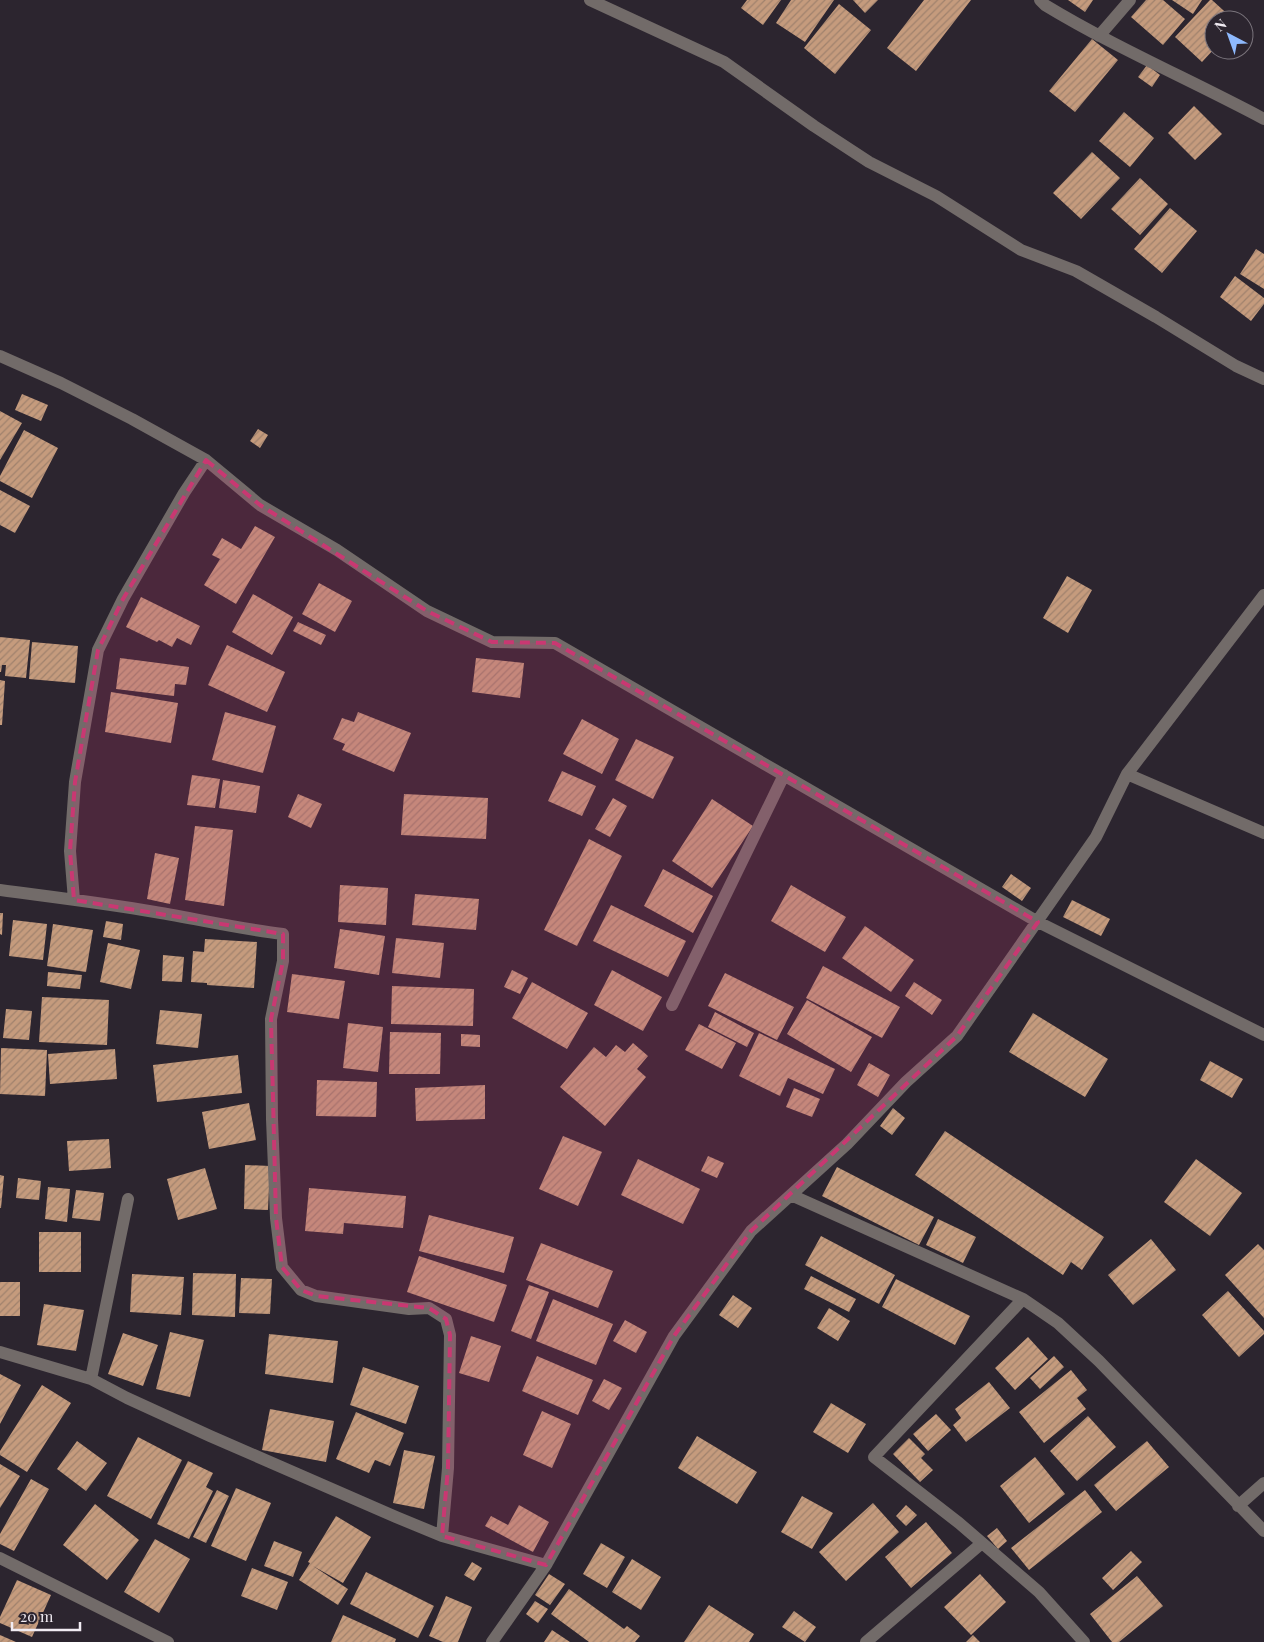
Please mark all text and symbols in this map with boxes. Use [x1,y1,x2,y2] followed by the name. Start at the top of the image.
[1204,10,1254,60] north arrow
[1210,14,1230,35] text: N
[12,1600,80,1632] scale bar
[20,1606,54,1626] text: 20 m

